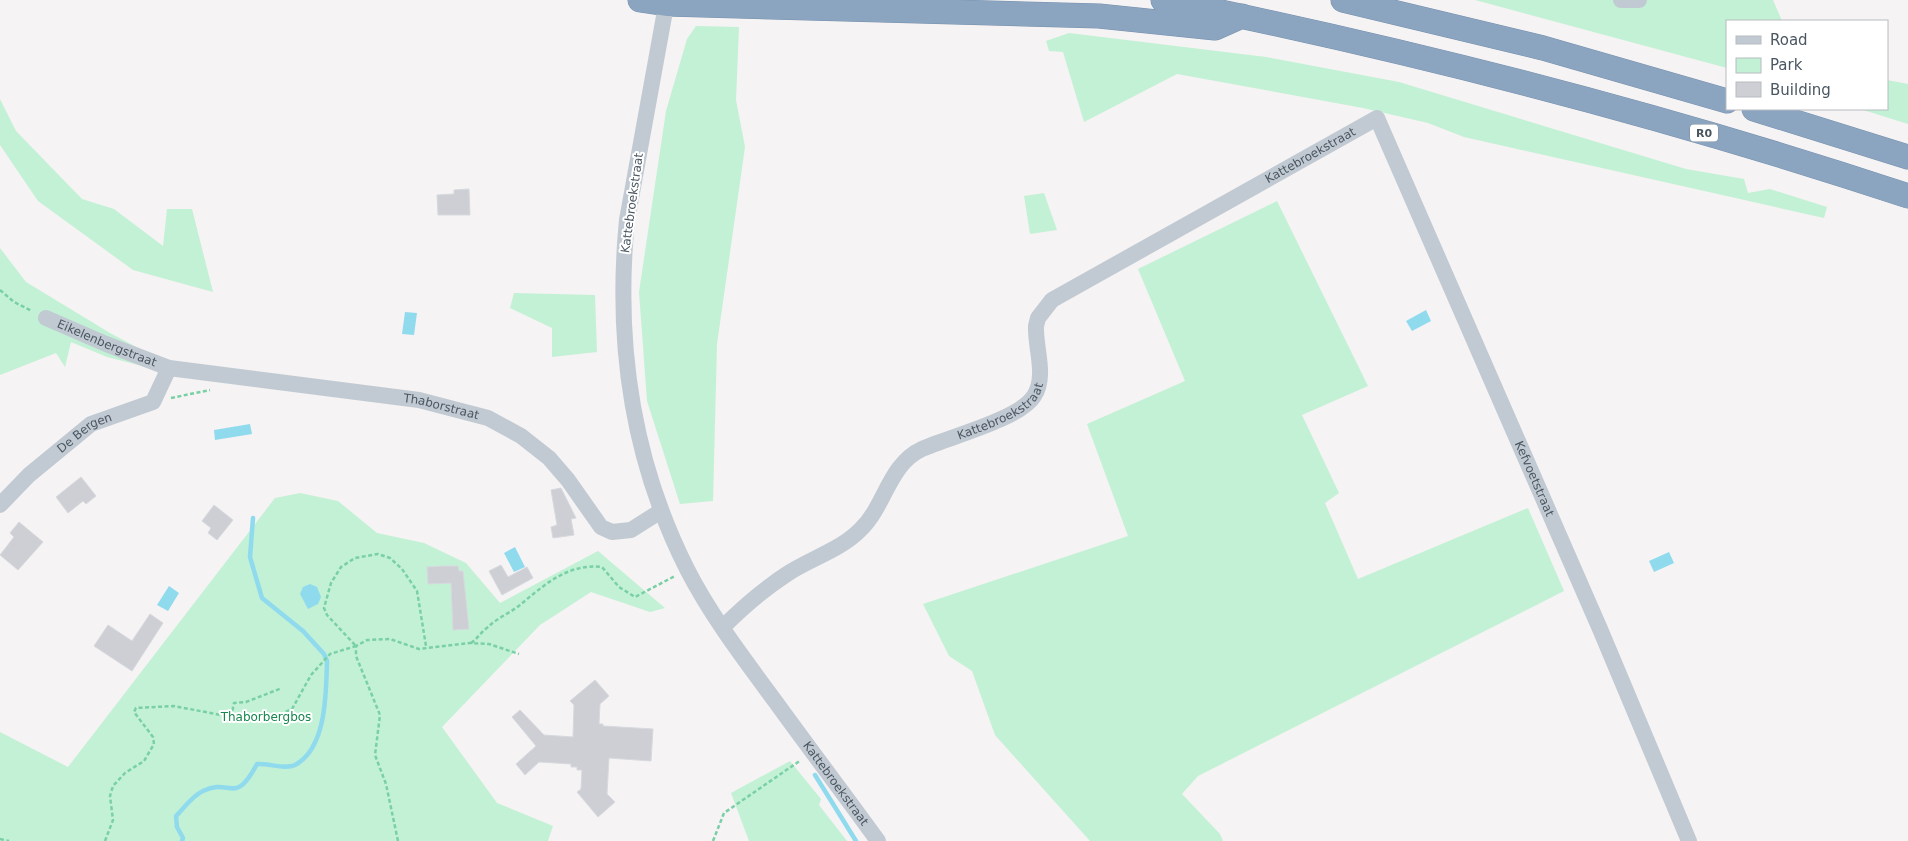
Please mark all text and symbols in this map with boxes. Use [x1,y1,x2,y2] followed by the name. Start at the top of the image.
[1726,20,1888,110] legend
[1770,31,1808,49] text: Road
[1770,56,1803,74] text: Park
[1770,81,1831,99] text: Building
[1263,124,1358,186] street label: Kattebroekstraat
[1690,125,1718,142] road number: R0
[618,152,646,254] street label: Kattebroekstraat
[55,317,159,370] street label: Eikelenbergstraat
[955,381,1046,442] street label: Kattebroekstraat
[402,391,481,422] street label: Thaborstraat
[54,410,114,456] street label: De Bergen
[1512,439,1557,519] street label: Kefvoetstraat
[220,710,311,724] park label: Thaborbergbos
[800,739,872,829] street label: Kattebroekstraat

